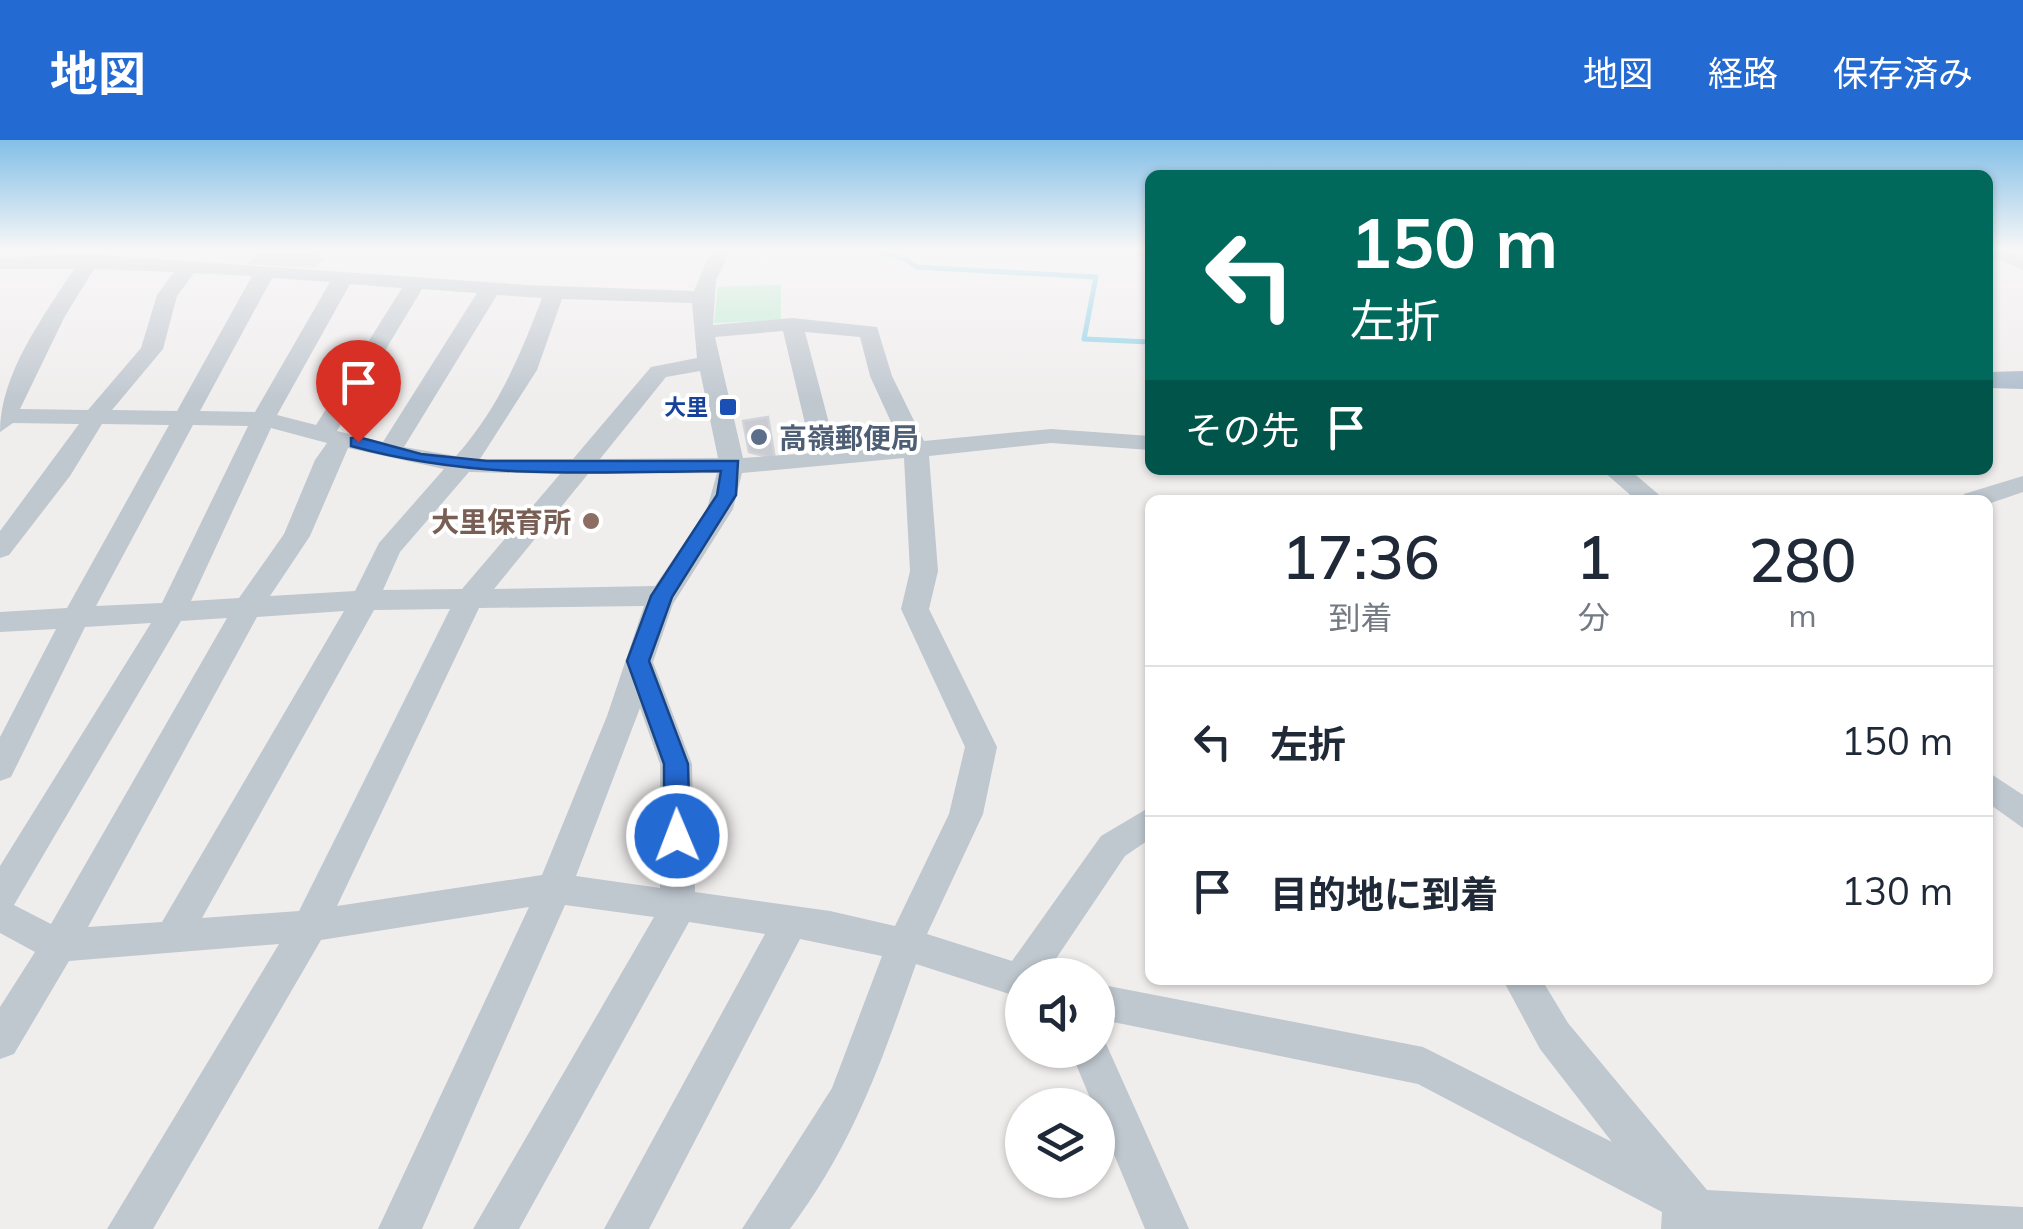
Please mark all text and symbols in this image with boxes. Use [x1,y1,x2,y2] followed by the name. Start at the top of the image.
[50,43,146,103] text: 地図
[1583,51,1653,95] text: 地図
[1708,51,1778,95] text: 経路
[1833,51,1973,95] text: 保存済み
[1350,198,1558,286] text: 150 m
[1185,210,1315,340] icon: left
[1350,292,1440,348] text: 左折
[316,340,401,443] pin
[331,355,386,410] icon: arrive
[664,393,708,421] place label: 大里
[717,396,739,418] marker: 大里
[1319,400,1374,455] icon: arrive
[1185,406,1299,454] text: その先
[779,420,919,455] place label: 高嶺郵便局
[748,426,770,448] marker: 高嶺郵便局
[431,504,571,539] place label: 大里保育所
[580,510,602,532] marker: 大里保育所
[1281,519,1440,594] text: 17:36
[1576,519,1612,594] text: 1
[1749,522,1857,597] text: 280
[1788,595,1817,635] text: m
[1329,597,1393,637] text: 到着
[1578,597,1610,637] text: 分
[1185,714,1240,769] icon: left
[1841,717,1953,765] text: 150 m
[1270,720,1346,768] text: 左折
[625,784,729,888] position arrow
[1185,864,1240,919] icon: arrive
[1841,867,1953,915] text: 130 m
[1270,870,1498,918] text: 目的地に到着
[1005,958,1115,1198] map controls
[1005,958,1115,1068] button: sound
[1005,1088,1115,1198] button: layers

